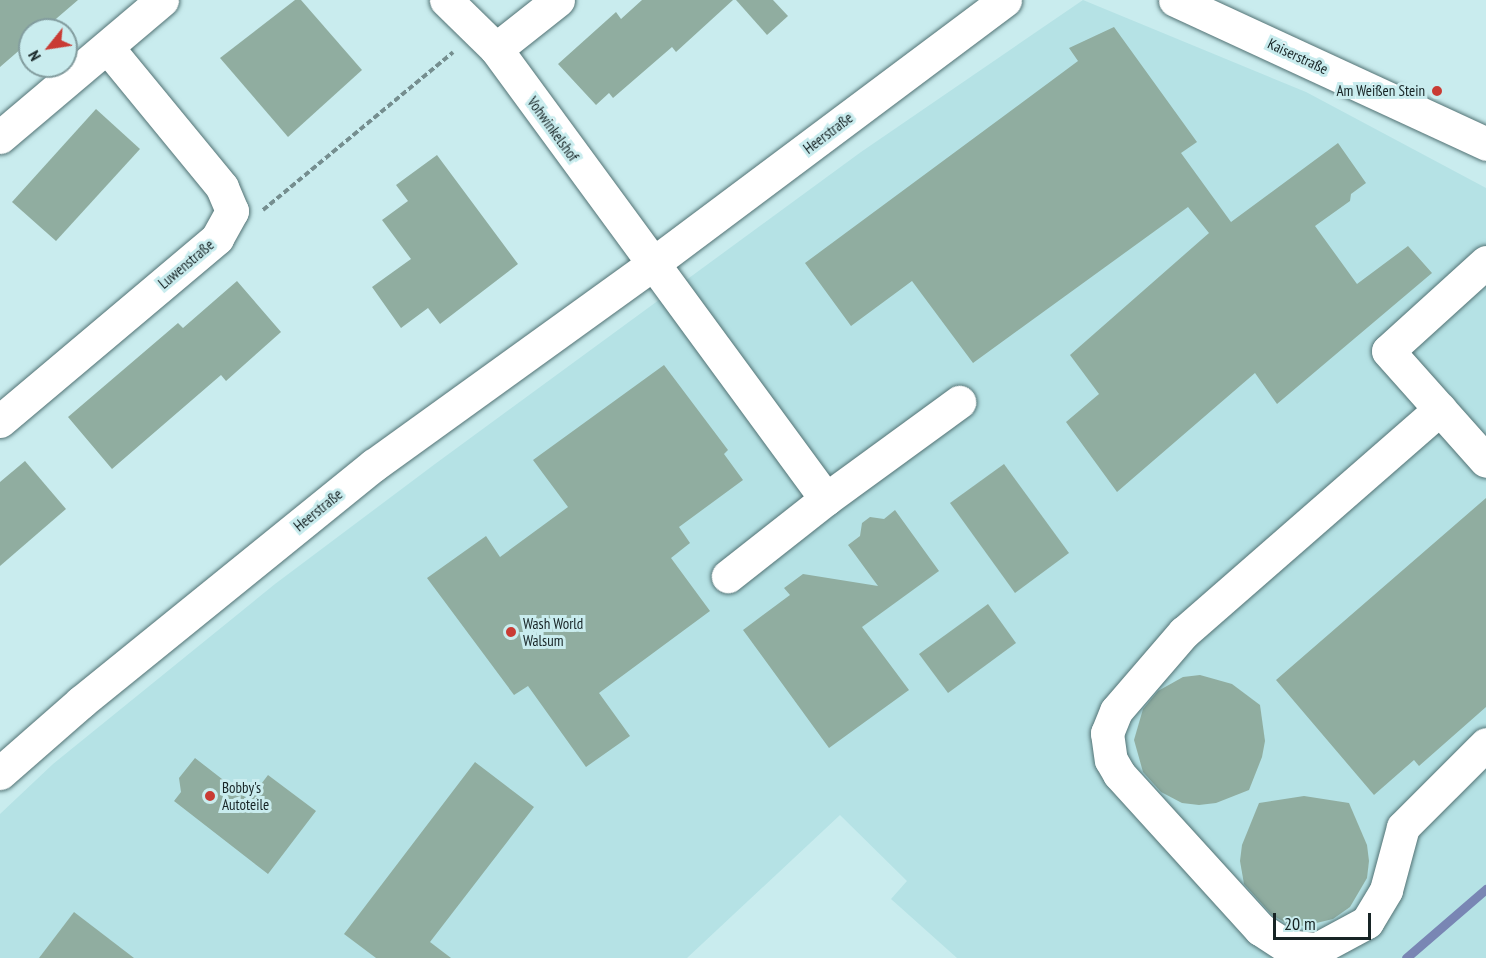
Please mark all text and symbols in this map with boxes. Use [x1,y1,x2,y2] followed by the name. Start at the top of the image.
[18,18,78,78] north arrow
[1265,34,1331,78] street label: Kaiserstraße
[23,47,45,65] text: N
[1336,82,1425,100] place label: Am Weißen Stein
[1430,84,1444,98] marker: Am Weißen Stein
[524,93,582,165] street label: Vohwinkelshof
[800,109,856,157] street label: Heerstraße
[155,236,217,292] street label: Luwenstraße
[290,485,346,535] street label: Heerstraße
[523,614,584,649] place label: Wash World Walsum
[504,625,518,639] marker: Wash World Walsum
[222,778,269,813] place label: Bobby's Autoteile
[203,789,217,803] marker: Bobby's Autoteile
[1276,901,1374,939] scale bar
[1284,912,1316,935] text: 20 m

